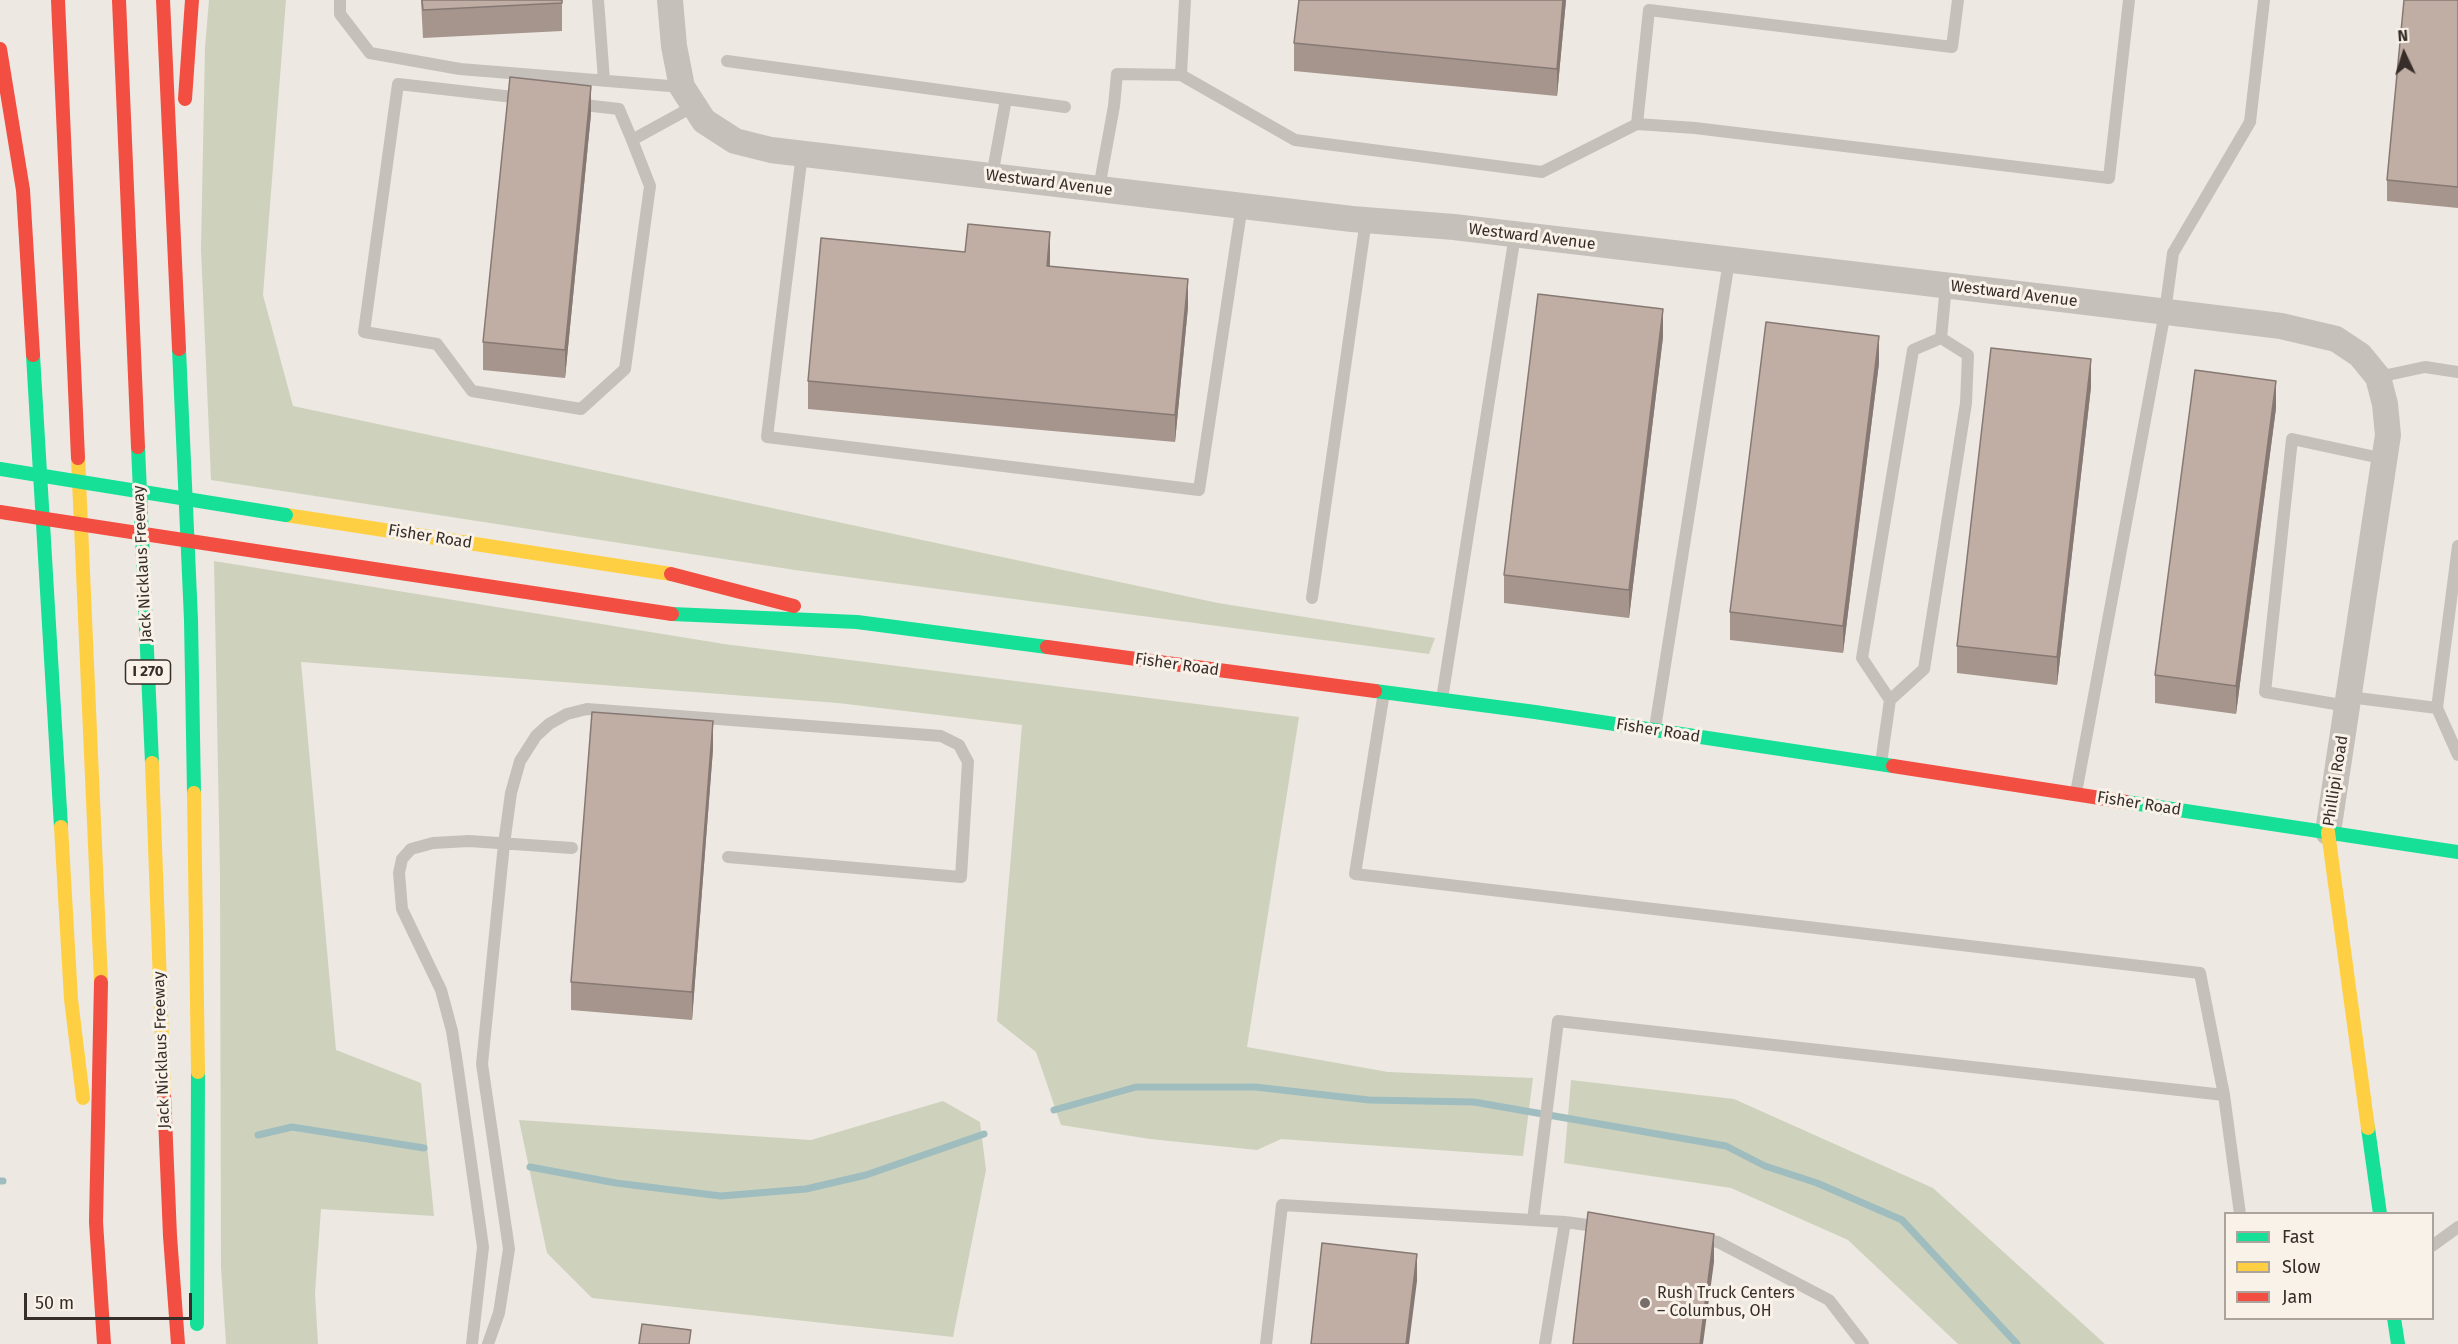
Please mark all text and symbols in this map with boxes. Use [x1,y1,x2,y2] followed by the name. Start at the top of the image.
[2374,24,2434,84] north arrow
[2397,26,2409,45] text: N
[984,166,1114,200] street label: Westward Avenue
[1467,220,1597,254] street label: Westward Avenue
[1949,277,2079,311] street label: Westward Avenue
[129,485,157,643] street label: Jack Nicklaus Freeway
[387,521,473,553] street label: Fisher Road
[1134,650,1220,680] street label: Fisher Road
[126,660,170,684] road number: I 270
[1615,715,1701,747] street label: Fisher Road
[2319,734,2353,828] street label: Phillipi Road
[2096,788,2182,820] street label: Fisher Road
[150,971,174,1129] street label: Jack Nicklaus Freeway
[2224,1212,2434,1320] legend
[2282,1226,2314,1248] text: Fast
[2282,1256,2320,1278] text: Slow
[27,1281,195,1319] scale bar
[1657,1284,1795,1322] place label: Rush Truck Centers – Columbus, OH
[2282,1286,2313,1308] text: Jam
[35,1292,74,1314] text: 50 m
[1638,1296,1652,1310] marker: Rush Truck Centers – Columbus, OH

